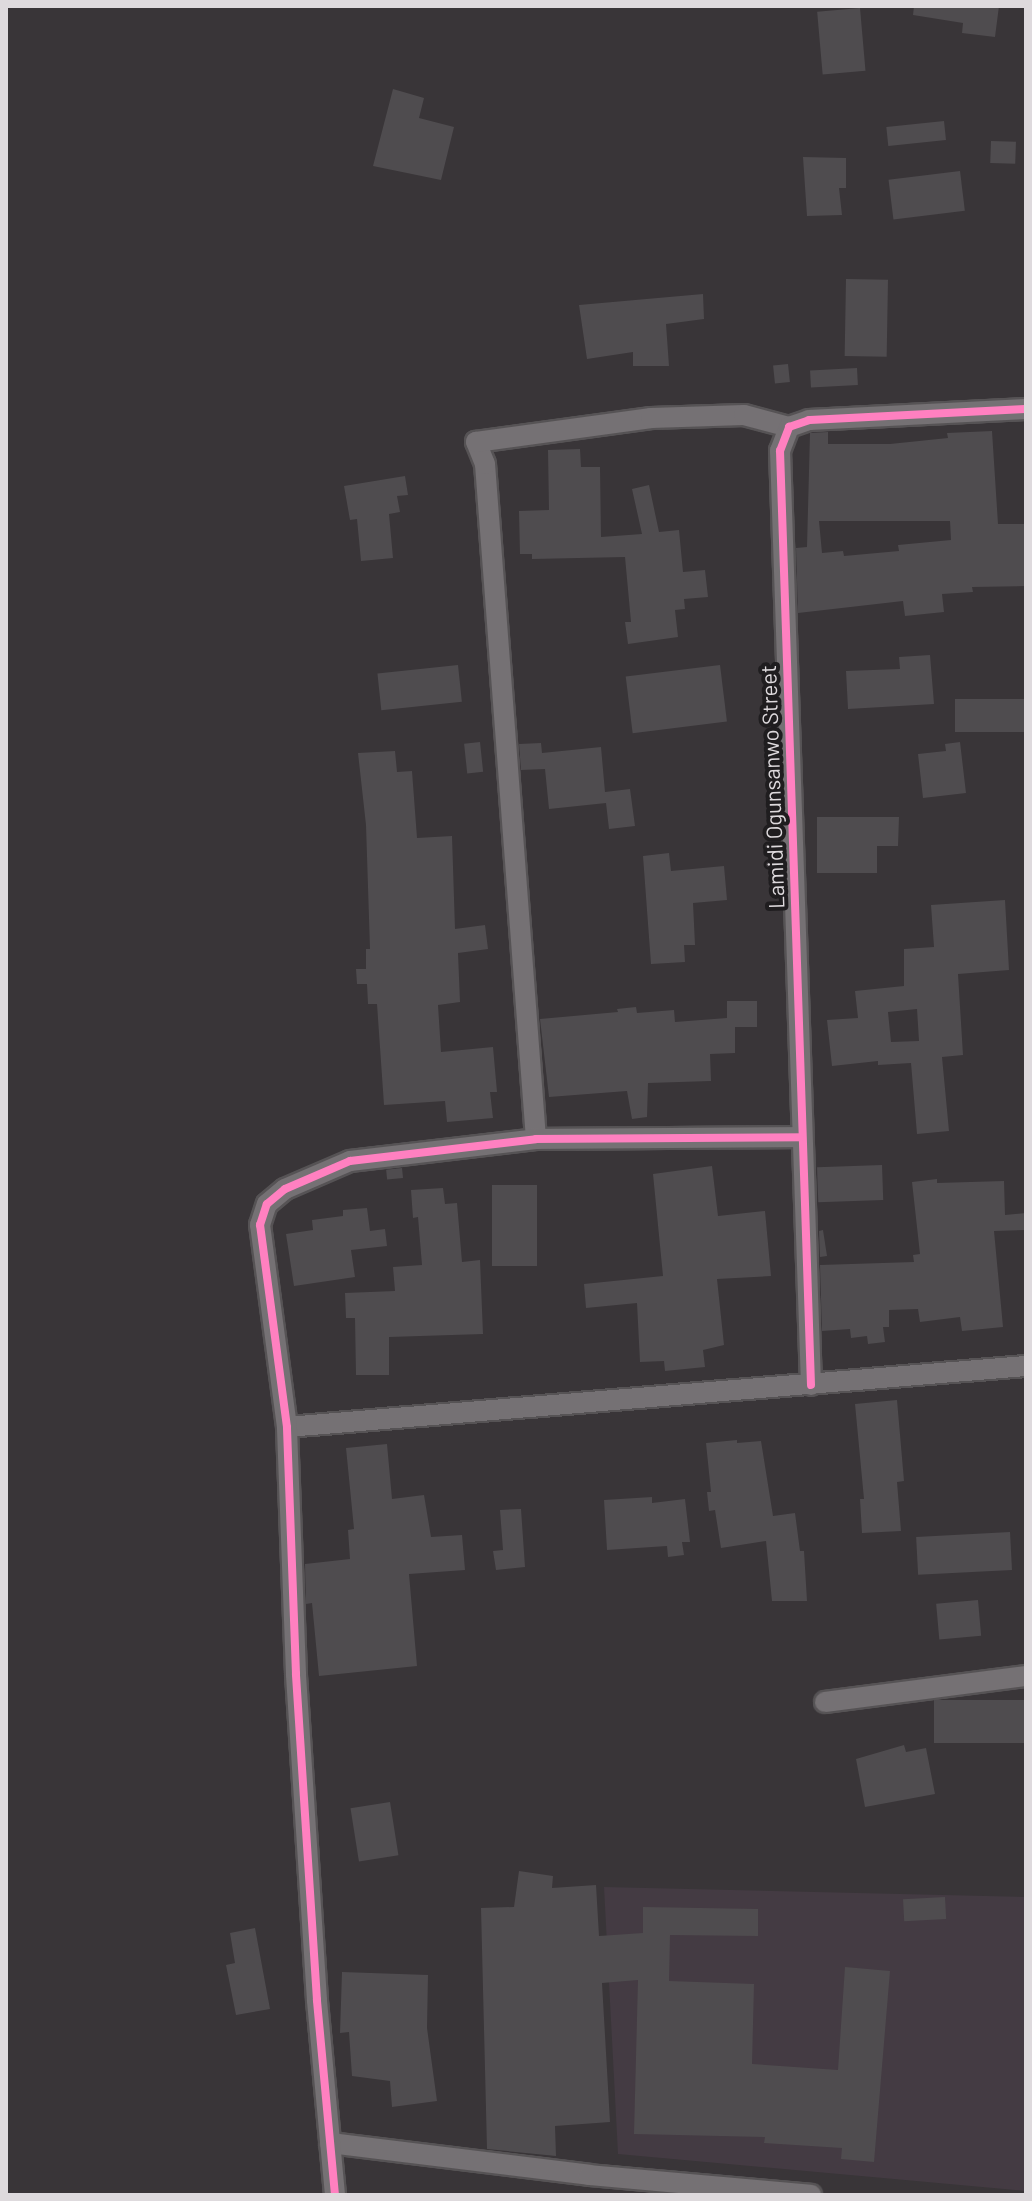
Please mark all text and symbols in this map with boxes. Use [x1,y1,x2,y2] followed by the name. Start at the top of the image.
[755,665,789,909] street label: Lamidi Ogunsanwo Street

